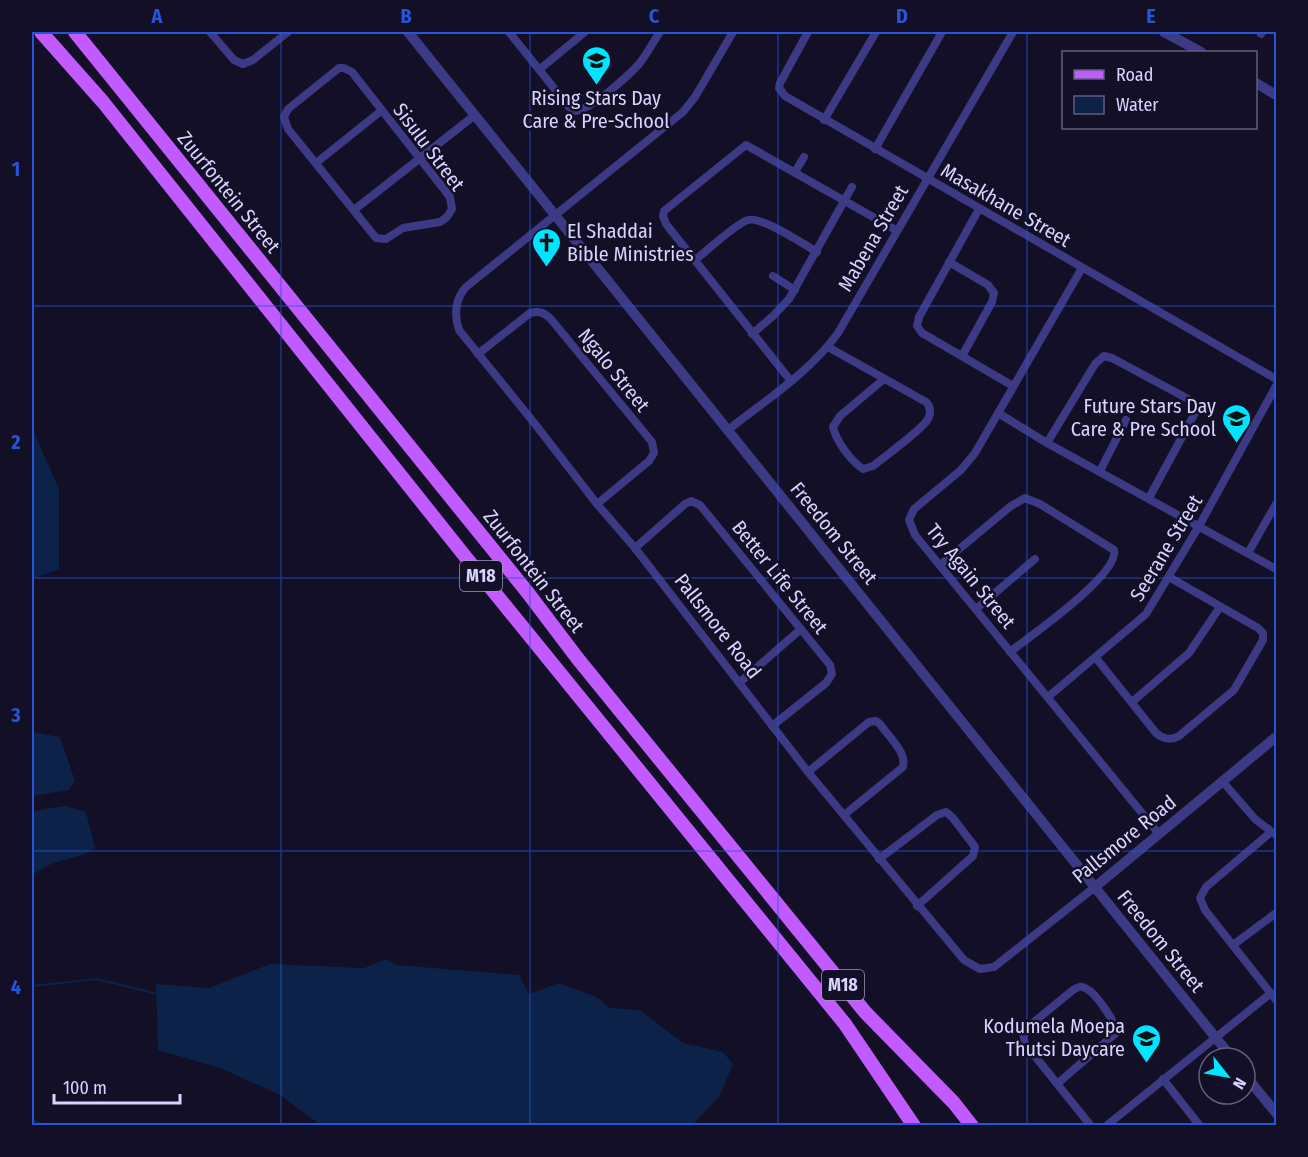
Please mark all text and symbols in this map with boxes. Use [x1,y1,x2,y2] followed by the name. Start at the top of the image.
[151,4,164,28] text: A
[400,4,412,28] text: B
[649,4,660,28] text: C
[896,4,908,28] text: D
[1146,4,1156,28] text: E
[580,44,612,86] school or university icon: Rising Stars Day Care & Pre-School
[1062,51,1257,129] legend
[1116,64,1153,86] text: Road
[522,86,670,133] place label: Rising Stars Day Care & Pre-School
[1116,94,1159,116] text: Water
[388,98,470,196] street label: Sisulu Street
[173,126,286,258] street label: Zuurfontein Street
[12,157,20,181] text: 1
[937,158,1076,252] street label: Masakhane Street
[833,180,913,295] street label: Mabena Street
[567,219,694,266] place label: El Shaddai Bible Ministries
[530,226,562,268] church icon: El Shaddai Bible Ministries
[573,323,655,417] street label: Ngalo Street
[1071,394,1216,441] place label: Future Stars Day Care & Pre School
[1221,402,1253,444] school or university icon: Future Stars Day Care & Pre School
[10,430,21,454] text: 2
[785,477,883,589] street label: Freedom Street
[1125,490,1207,606] street label: Seerane Street
[479,505,590,638] street label: Zuurfontein Street
[727,516,833,639] street label: Better Life Street
[921,519,1021,634] street label: Try Again Street
[460,561,502,591] road number: M18
[670,569,766,683] street label: Pallsmore Road
[10,703,21,727] text: 3
[1067,790,1181,888] street label: Pallsmore Road
[1112,885,1210,997] street label: Freedom Street
[822,970,864,1000] road number: M18
[11,975,21,999] text: 4
[983,1014,1125,1061] place label: Kodumela Moepa Thutsi Daycare
[1130,1022,1162,1064] school or university icon: Kodumela Moepa Thutsi Daycare
[1197,1046,1257,1106] north arrow
[54,1067,180,1105] scale bar
[1229,1074,1250,1092] text: N
[63,1077,107,1099] text: 100 m

